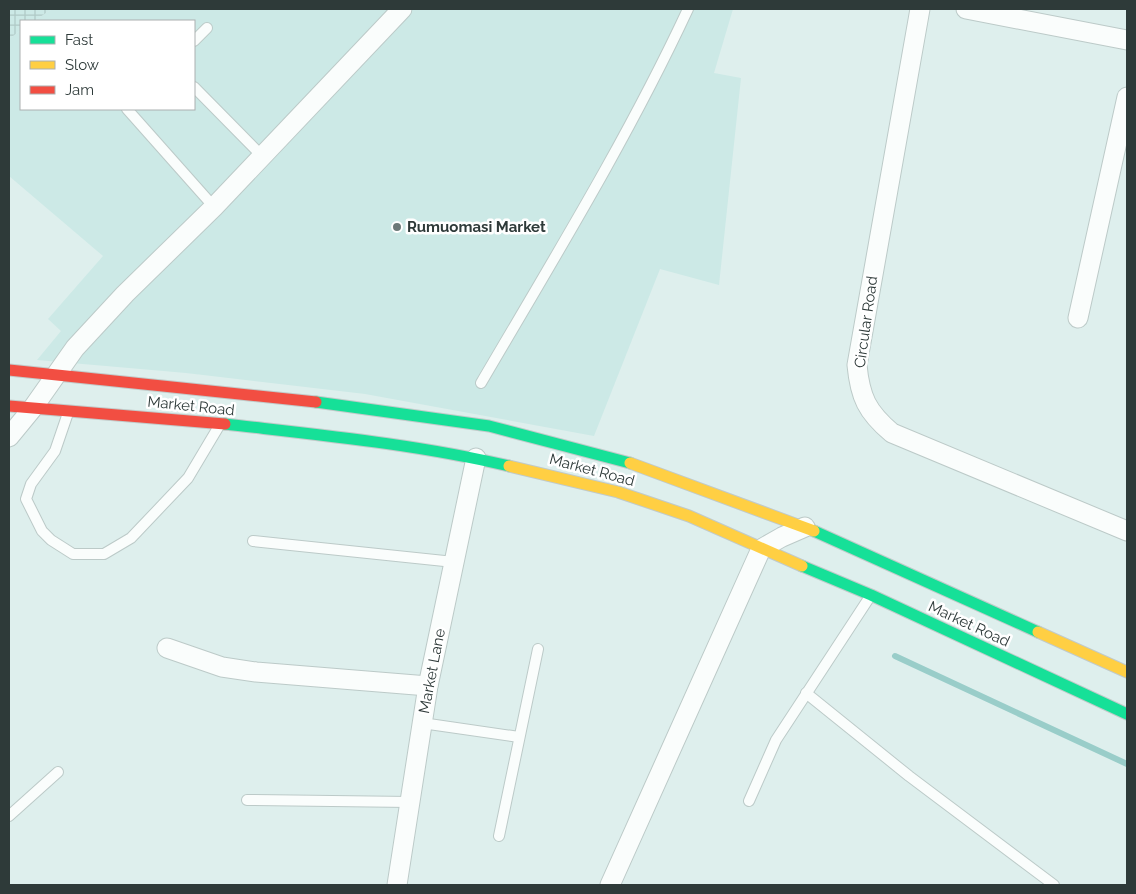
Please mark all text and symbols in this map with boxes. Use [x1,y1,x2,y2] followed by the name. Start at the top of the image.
[20,20,195,110] legend
[65,31,93,49] text: Fast
[65,56,99,74] text: Slow
[65,81,94,99] text: Jam
[407,218,546,236] place label: Rumuomasi Market
[391,221,403,233] marker: Rumuomasi Market
[851,275,881,369] street label: Circular Road
[146,392,236,420] street label: Market Road
[547,450,637,490] street label: Market Road
[925,597,1013,651] street label: Market Road
[415,627,449,715] street label: Market Lane

